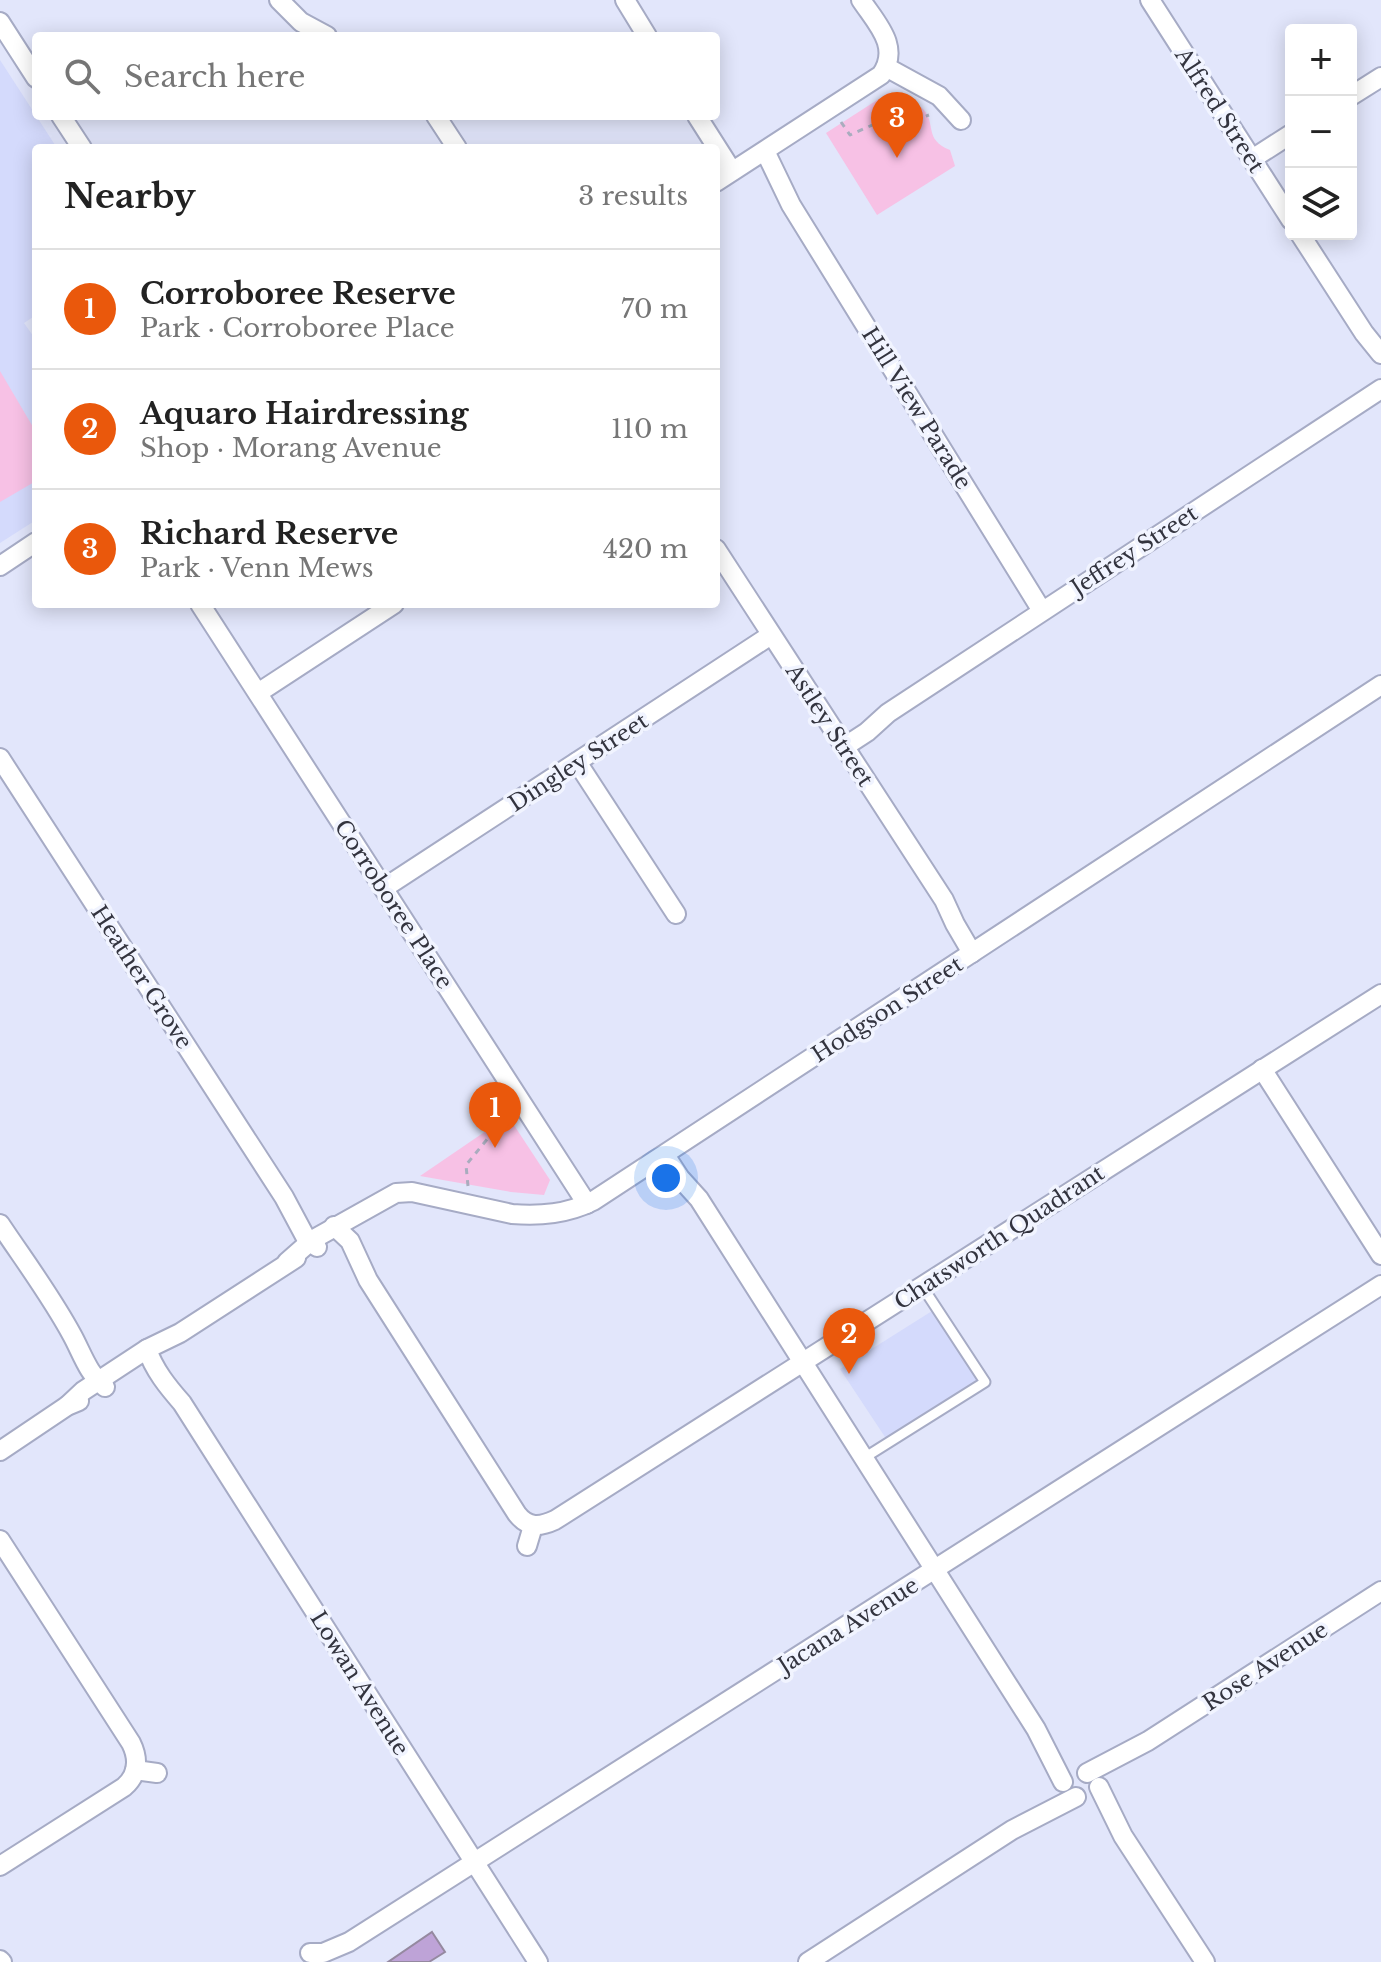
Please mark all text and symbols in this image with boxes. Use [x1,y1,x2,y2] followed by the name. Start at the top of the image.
[1285,24,1357,240] map controls
[1285,24,1357,96] button: +
[32,32,720,120] search box
[1169,42,1270,178] street label: Alfred Street
[60,54,104,98] icon: search
[124,58,305,95] text: Search here
[871,92,923,158] pin: 3
[1285,96,1357,168] button: −
[1285,168,1357,240] button: layers
[64,175,196,217] text: Nearby
[578,180,688,212] text: 3 results
[140,275,456,312] text: Corroboree Reserve
[84,293,96,325] text: 1
[621,293,688,325] text: 70 m
[140,312,455,344] text: Park · Corroboree Place
[856,322,977,494] street label: Hill View Parade
[140,395,468,432] text: Aquaro Hairdressing
[82,413,98,445] text: 2
[611,413,688,445] text: 110 m
[140,432,442,464] text: Shop · Morang Avenue
[1064,499,1203,603] street label: Jeffrey Street
[140,515,398,552] text: Richard Reserve
[82,533,98,565] text: 3
[603,533,688,565] text: 420 m
[140,552,374,584] text: Park · Venn Mews
[779,658,880,792] street label: Astley Street
[504,707,654,817] street label: Dingley Street
[329,814,458,994] street label: Corroboree Place
[85,900,198,1054] street label: Heather Grove
[807,950,968,1068] street label: Hodgson Street
[469,1082,521,1148] pin: 1
[646,1158,686,1198] your location
[889,1159,1110,1315] street label: Chatsworth Quadrant
[823,1308,875,1374] pin: 2
[771,1571,923,1681] street label: Jacana Avenue
[304,1606,415,1760] street label: Lowan Avenue
[1198,1616,1333,1717] street label: Rose Avenue

